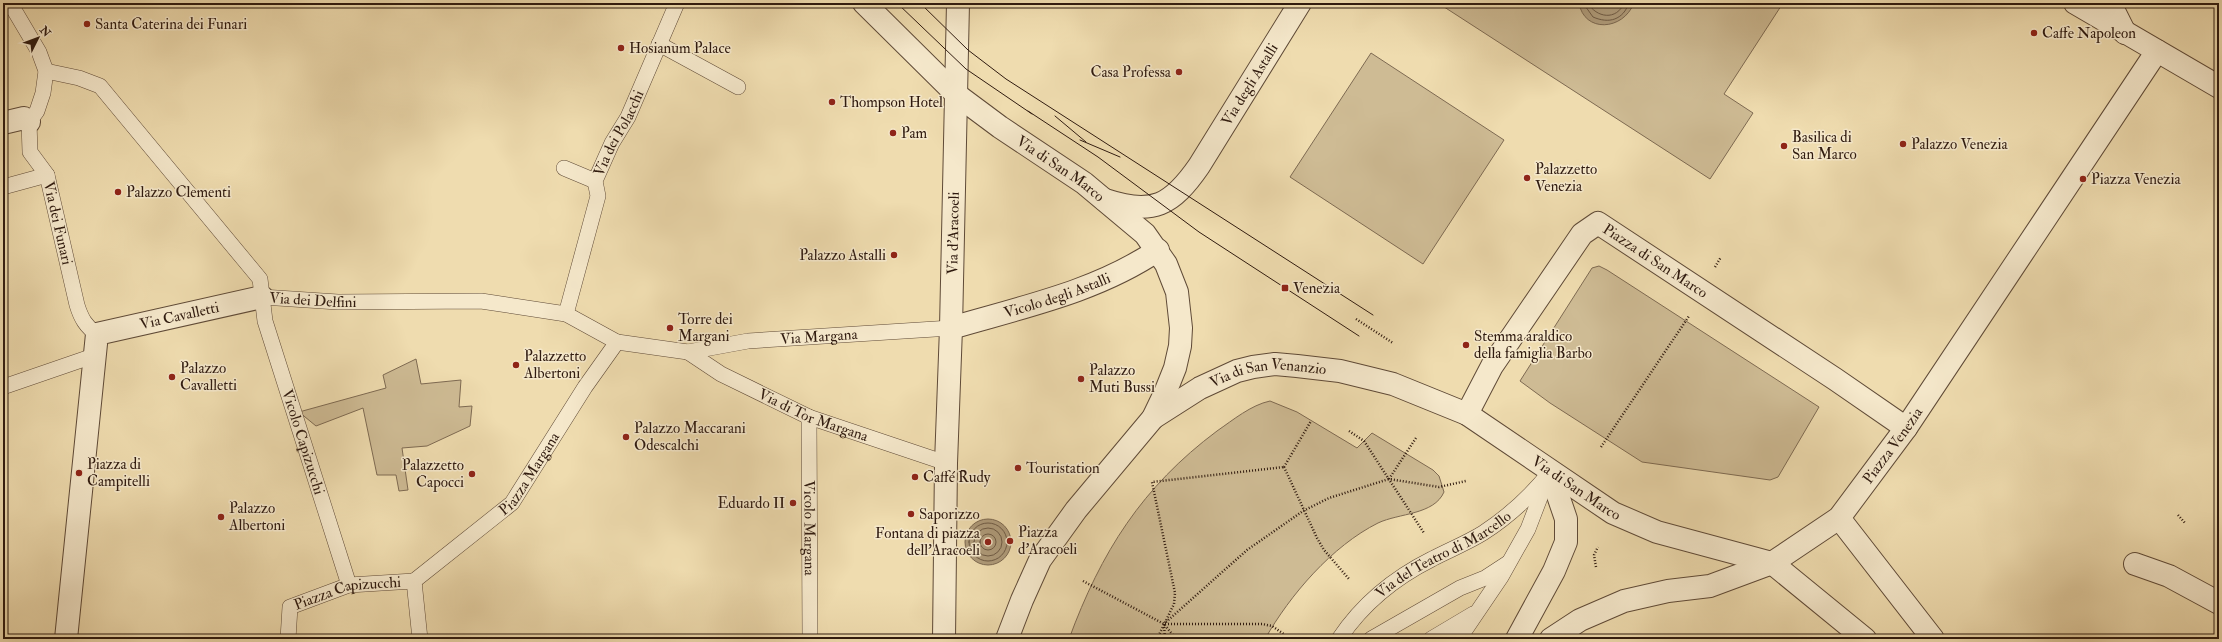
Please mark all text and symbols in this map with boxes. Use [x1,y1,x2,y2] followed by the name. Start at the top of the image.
[95,15,247,34] place label: Santa Caterina dei Funari
[18,18,58,58] north arrow
[82,19,92,29] marker: Santa Caterina dei Funari
[36,23,54,41] text: N
[2042,24,2136,44] place label: Caffe Napoleon
[2029,28,2039,38] marker: Caffe Napoleon
[629,39,731,58] place label: Hosianum Palace
[1217,40,1282,129] street label: Via degli Astalli
[616,43,626,53] marker: Hosianum Palace
[1091,63,1172,82] place label: Casa Professa
[1174,67,1184,77] marker: Casa Professa
[589,87,648,179] street label: Via dei Polacchi
[840,93,943,113] place label: Thompson Hotel
[827,97,837,107] marker: Thompson Hotel
[901,124,928,143] place label: Pam
[888,128,898,138] marker: Pam
[1792,128,1857,164] place label: Basilica di San Marco
[1013,131,1109,206] street label: Via di San Marco
[1911,135,2008,154] place label: Palazzo Venezia
[1898,139,1908,149] marker: Palazzo Venezia
[1779,141,1789,151] marker: Basilica di San Marco
[1535,160,1597,196] place label: Palazzetto Venezia
[2091,170,2182,189] place label: Piazza Venezia
[1522,173,1532,183] marker: Palazzetto Venezia
[2078,174,2088,184] marker: Piazza Venezia
[39,180,77,267] street label: Via dei Funari
[126,183,231,202] place label: Palazzo Clementi
[113,187,123,197] marker: Palazzo Clementi
[943,191,963,275] street label: Via d'Aracoeli
[1599,219,1712,302] street label: Piazza di San Marco
[799,246,886,265] place label: Palazzo Astalli
[889,250,899,260] marker: Palazzo Astalli
[1002,268,1113,322] street label: Vicolo degli Astalli
[1293,279,1341,298] place label: Venezia
[1280,283,1290,293] marker: Venezia
[269,288,356,312] street label: Via dei Delfini
[138,297,221,334] street label: Via Cavalletti
[678,310,733,346] place label: Torre dei Margani
[665,323,675,333] marker: Torre dei Margani
[780,324,859,348] street label: Via Margana
[1474,327,1592,363] place label: Stemma araldico della famiglia Barbo
[1461,340,1471,350] marker: Stemma araldico della famiglia Barbo
[523,347,586,383] place label: Palazzetto Albertoni
[1206,354,1327,392] street label: Via di San Venanzio
[180,359,237,395] place label: Palazzo Cavalletti
[511,360,521,370] marker: Palazzetto Albertoni
[1089,361,1155,397] place label: Palazzo Muti Bussi
[167,372,177,382] marker: Palazzo Cavalletti
[1076,374,1086,384] marker: Palazzo Muti Bussi
[755,384,872,446] street label: Via di Tor Margana
[278,387,329,497] street label: Vicolo Capizucchi
[1858,403,1927,487] street label: Piazza Venezia
[634,419,746,455] place label: Palazzo Maccarani Odescalchi
[495,428,564,519] street label: Piazza Margana
[621,432,631,442] marker: Palazzo Maccarani Odescalchi
[1528,451,1623,525] street label: Via di San Marco
[87,455,150,492] place label: Piazza di Campitelli
[402,456,464,493] place label: Palazzetto Capocci
[1026,459,1100,478] place label: Touristation
[1013,463,1023,473] marker: Touristation
[74,468,84,478] marker: Piazza di Campitelli
[923,468,991,487] place label: Caffé Rudy
[467,469,477,479] marker: Palazzetto Capocci
[910,472,920,482] marker: Caffé Rudy
[800,480,819,577] street label: Vicolo Margana
[718,494,785,513] place label: Eduardo II
[788,498,798,508] marker: Eduardo II
[228,499,285,535] place label: Palazzo Albertoni
[919,505,980,525] place label: Saporizzo
[1371,507,1515,602] street label: Via del Teatro di Marcello
[906,509,916,519] marker: Saporizzo
[216,512,226,522] marker: Palazzo Albertoni
[1018,523,1077,559] place label: Piazza d'Aracoeli
[875,524,981,560] place label: Fontana di piazza dell'Aracoeli
[1005,536,1015,546] marker: Piazza d'Aracoeli
[983,537,993,547] marker: Fontana di piazza dell'Aracoeli
[291,572,402,614] street label: Piazza Capizucchi

